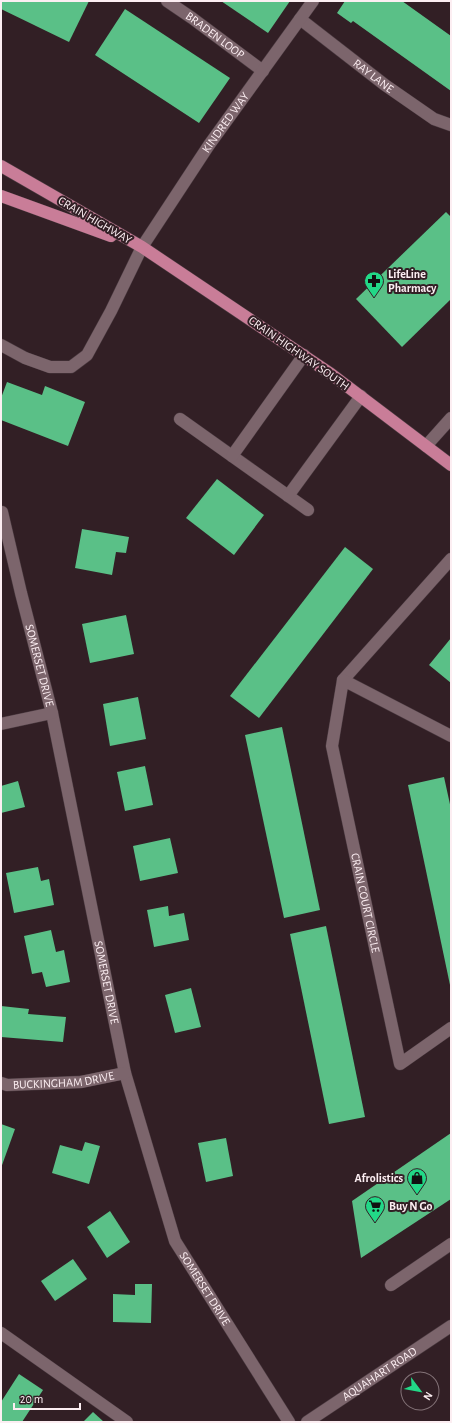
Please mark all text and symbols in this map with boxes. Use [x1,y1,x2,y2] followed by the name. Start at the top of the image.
[184,10,247,61] street label: BRADEN LOOP
[351,57,396,95] street label: RAY LANE
[200,90,251,155] street label: KINDRED WAY
[56,194,134,246] street label: CRAIN HIGHWAY
[388,268,437,295] place label: LifeLine Pharmacy
[363,270,385,298] pharmacy icon: LifeLine Pharmacy
[247,314,351,392] street label: CRAIN HIGHWAY SOUTH
[23,623,56,708] street label: SOMERSET DRIVE
[349,852,382,954] street label: CRAIN COURT CIRCLE
[92,940,121,1025] street label: SOMERSET DRIVE
[12,1069,115,1091] street label: BUCKINGHAM DRIVE
[406,1167,428,1195] shop icon: Afrolistics
[354,1172,403,1184] place label: Afrolistics
[364,1195,386,1223] supermarket icon: Buy N Go
[389,1200,432,1213] place label: Buy N Go
[177,1250,233,1328] street label: SOMERSET DRIVE
[340,1345,419,1403] street label: AQUAHART ROAD
[400,1371,440,1411] north arrow
[14,1385,80,1411] scale bar
[421,1390,435,1402] text: N
[20,1393,43,1405] text: 20 m

